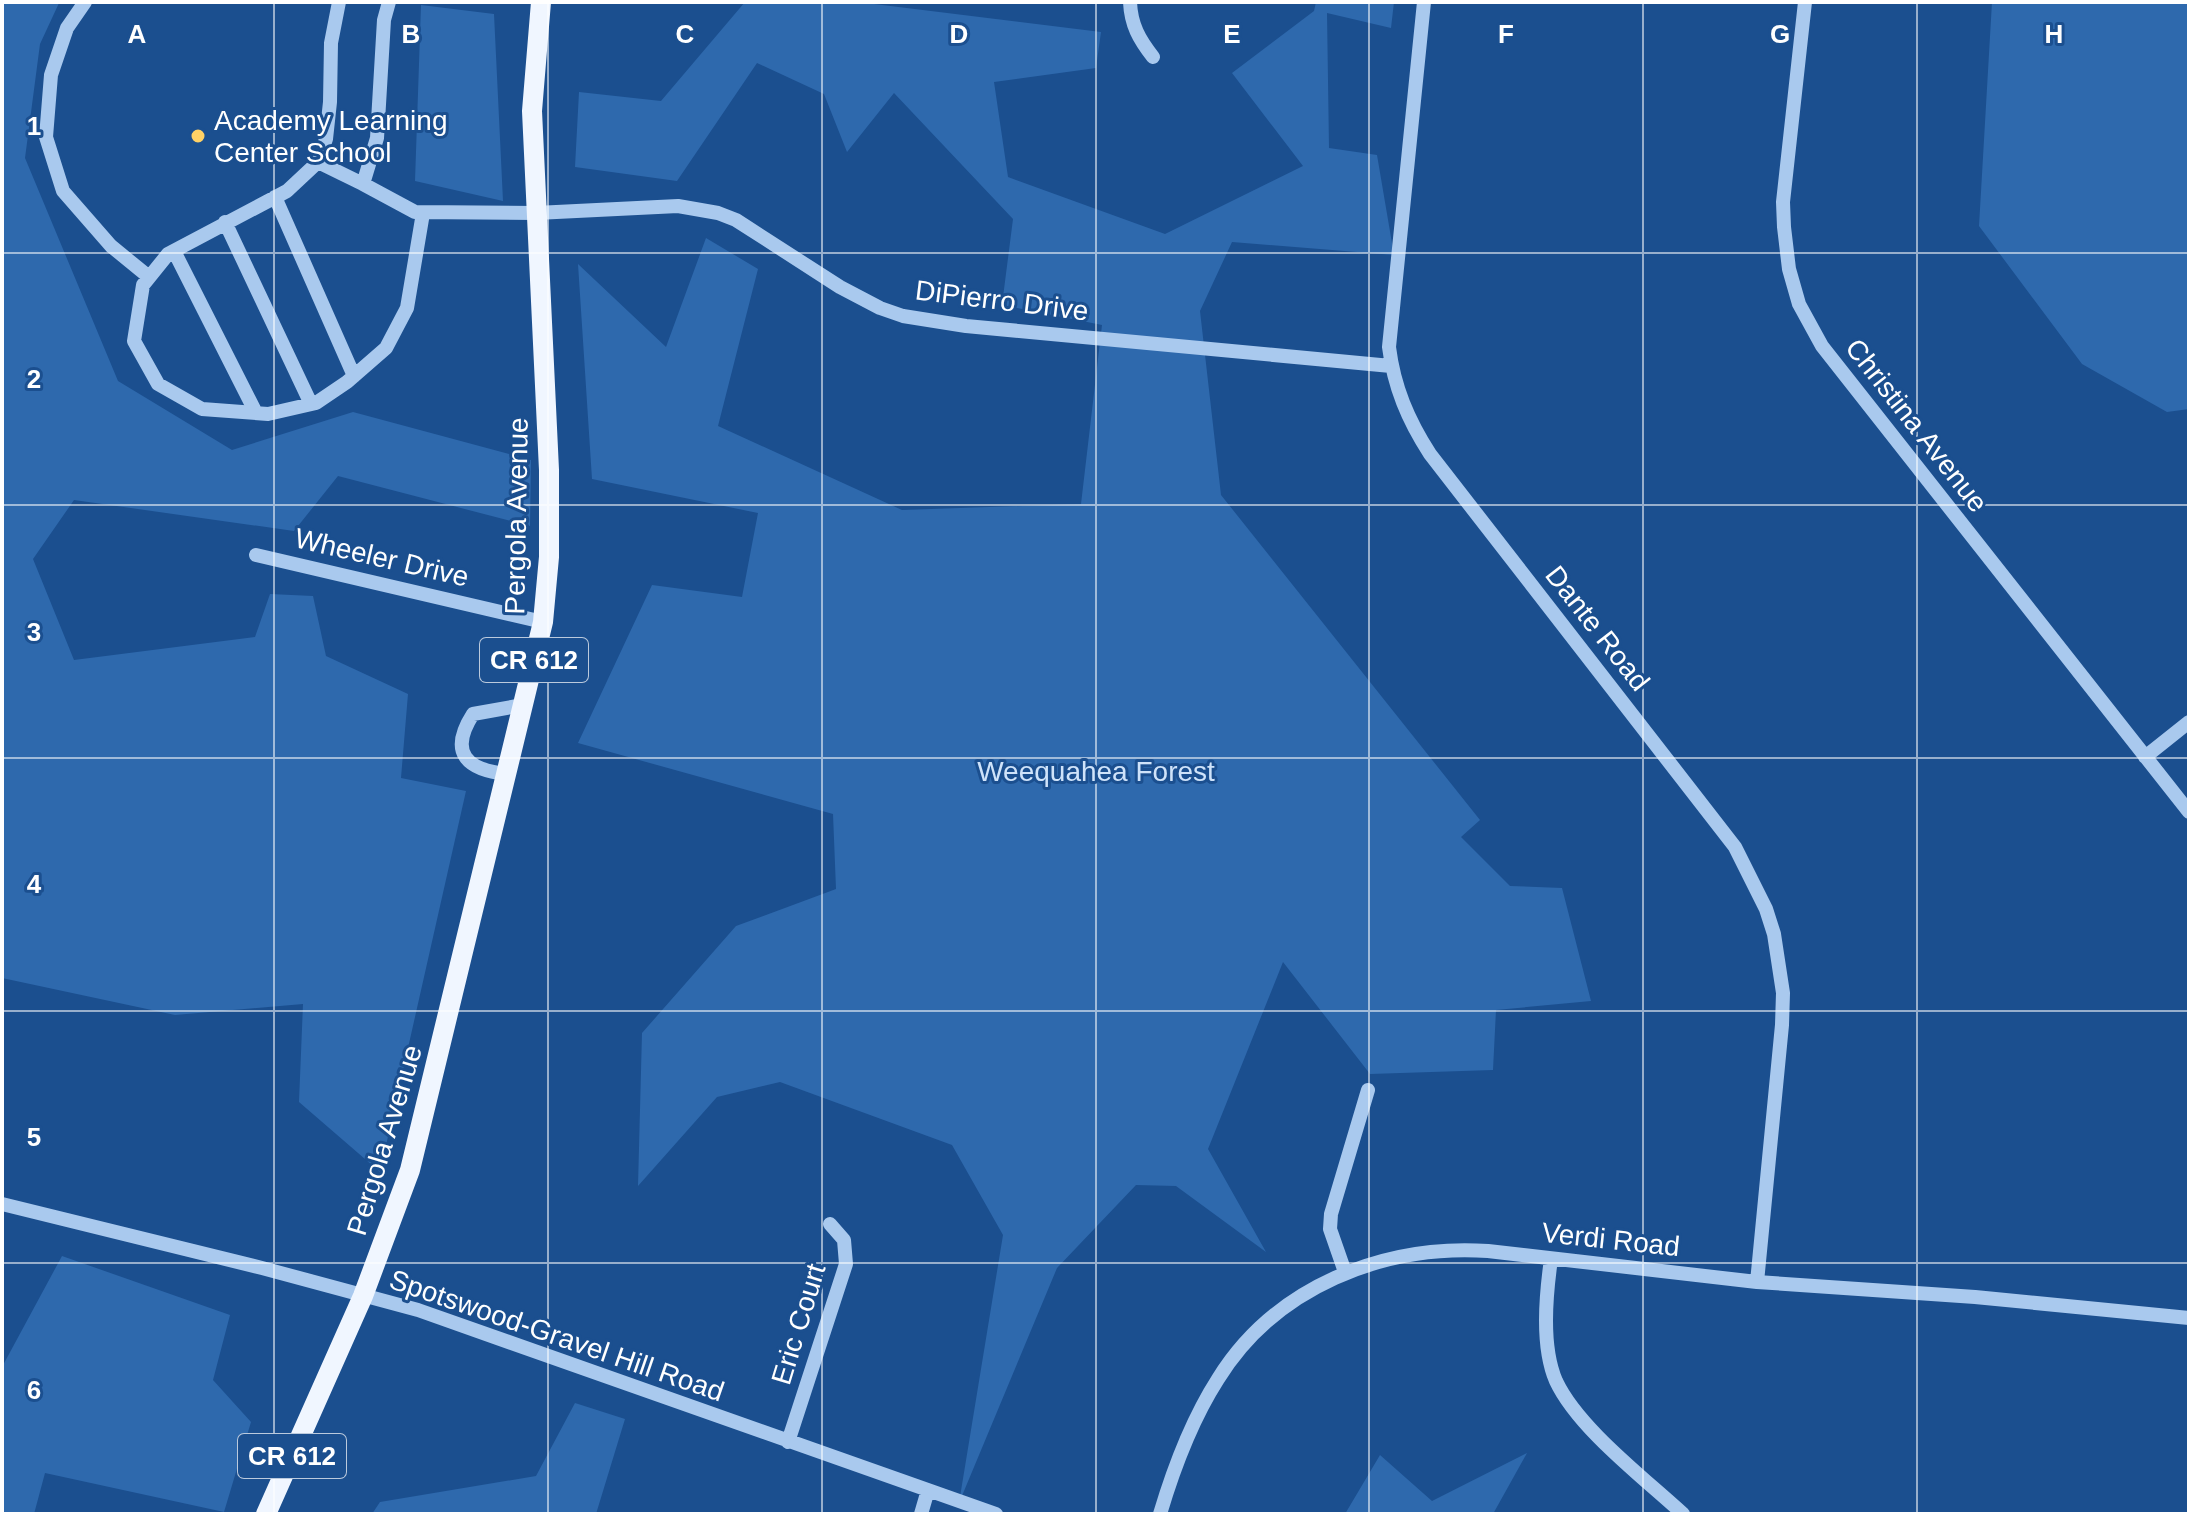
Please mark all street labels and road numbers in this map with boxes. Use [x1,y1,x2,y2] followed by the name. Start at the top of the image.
[914,274,1090,326] street label: DiPierro Drive
[1839,333,1994,518] street label: Christina Avenue
[499,417,534,615] street label: Pergola Avenue
[292,522,472,593] street label: Wheeler Drive
[1539,560,1656,697] street label: Dante Road
[480,638,588,682] road number: CR 612
[341,1041,428,1239] street label: Pergola Avenue
[1540,1217,1681,1262] street label: Verdi Road
[765,1260,832,1388] street label: Eric Court
[386,1264,728,1407] street label: Spotswood-Gravel Hill Road
[238,1434,346,1478] road number: CR 612

